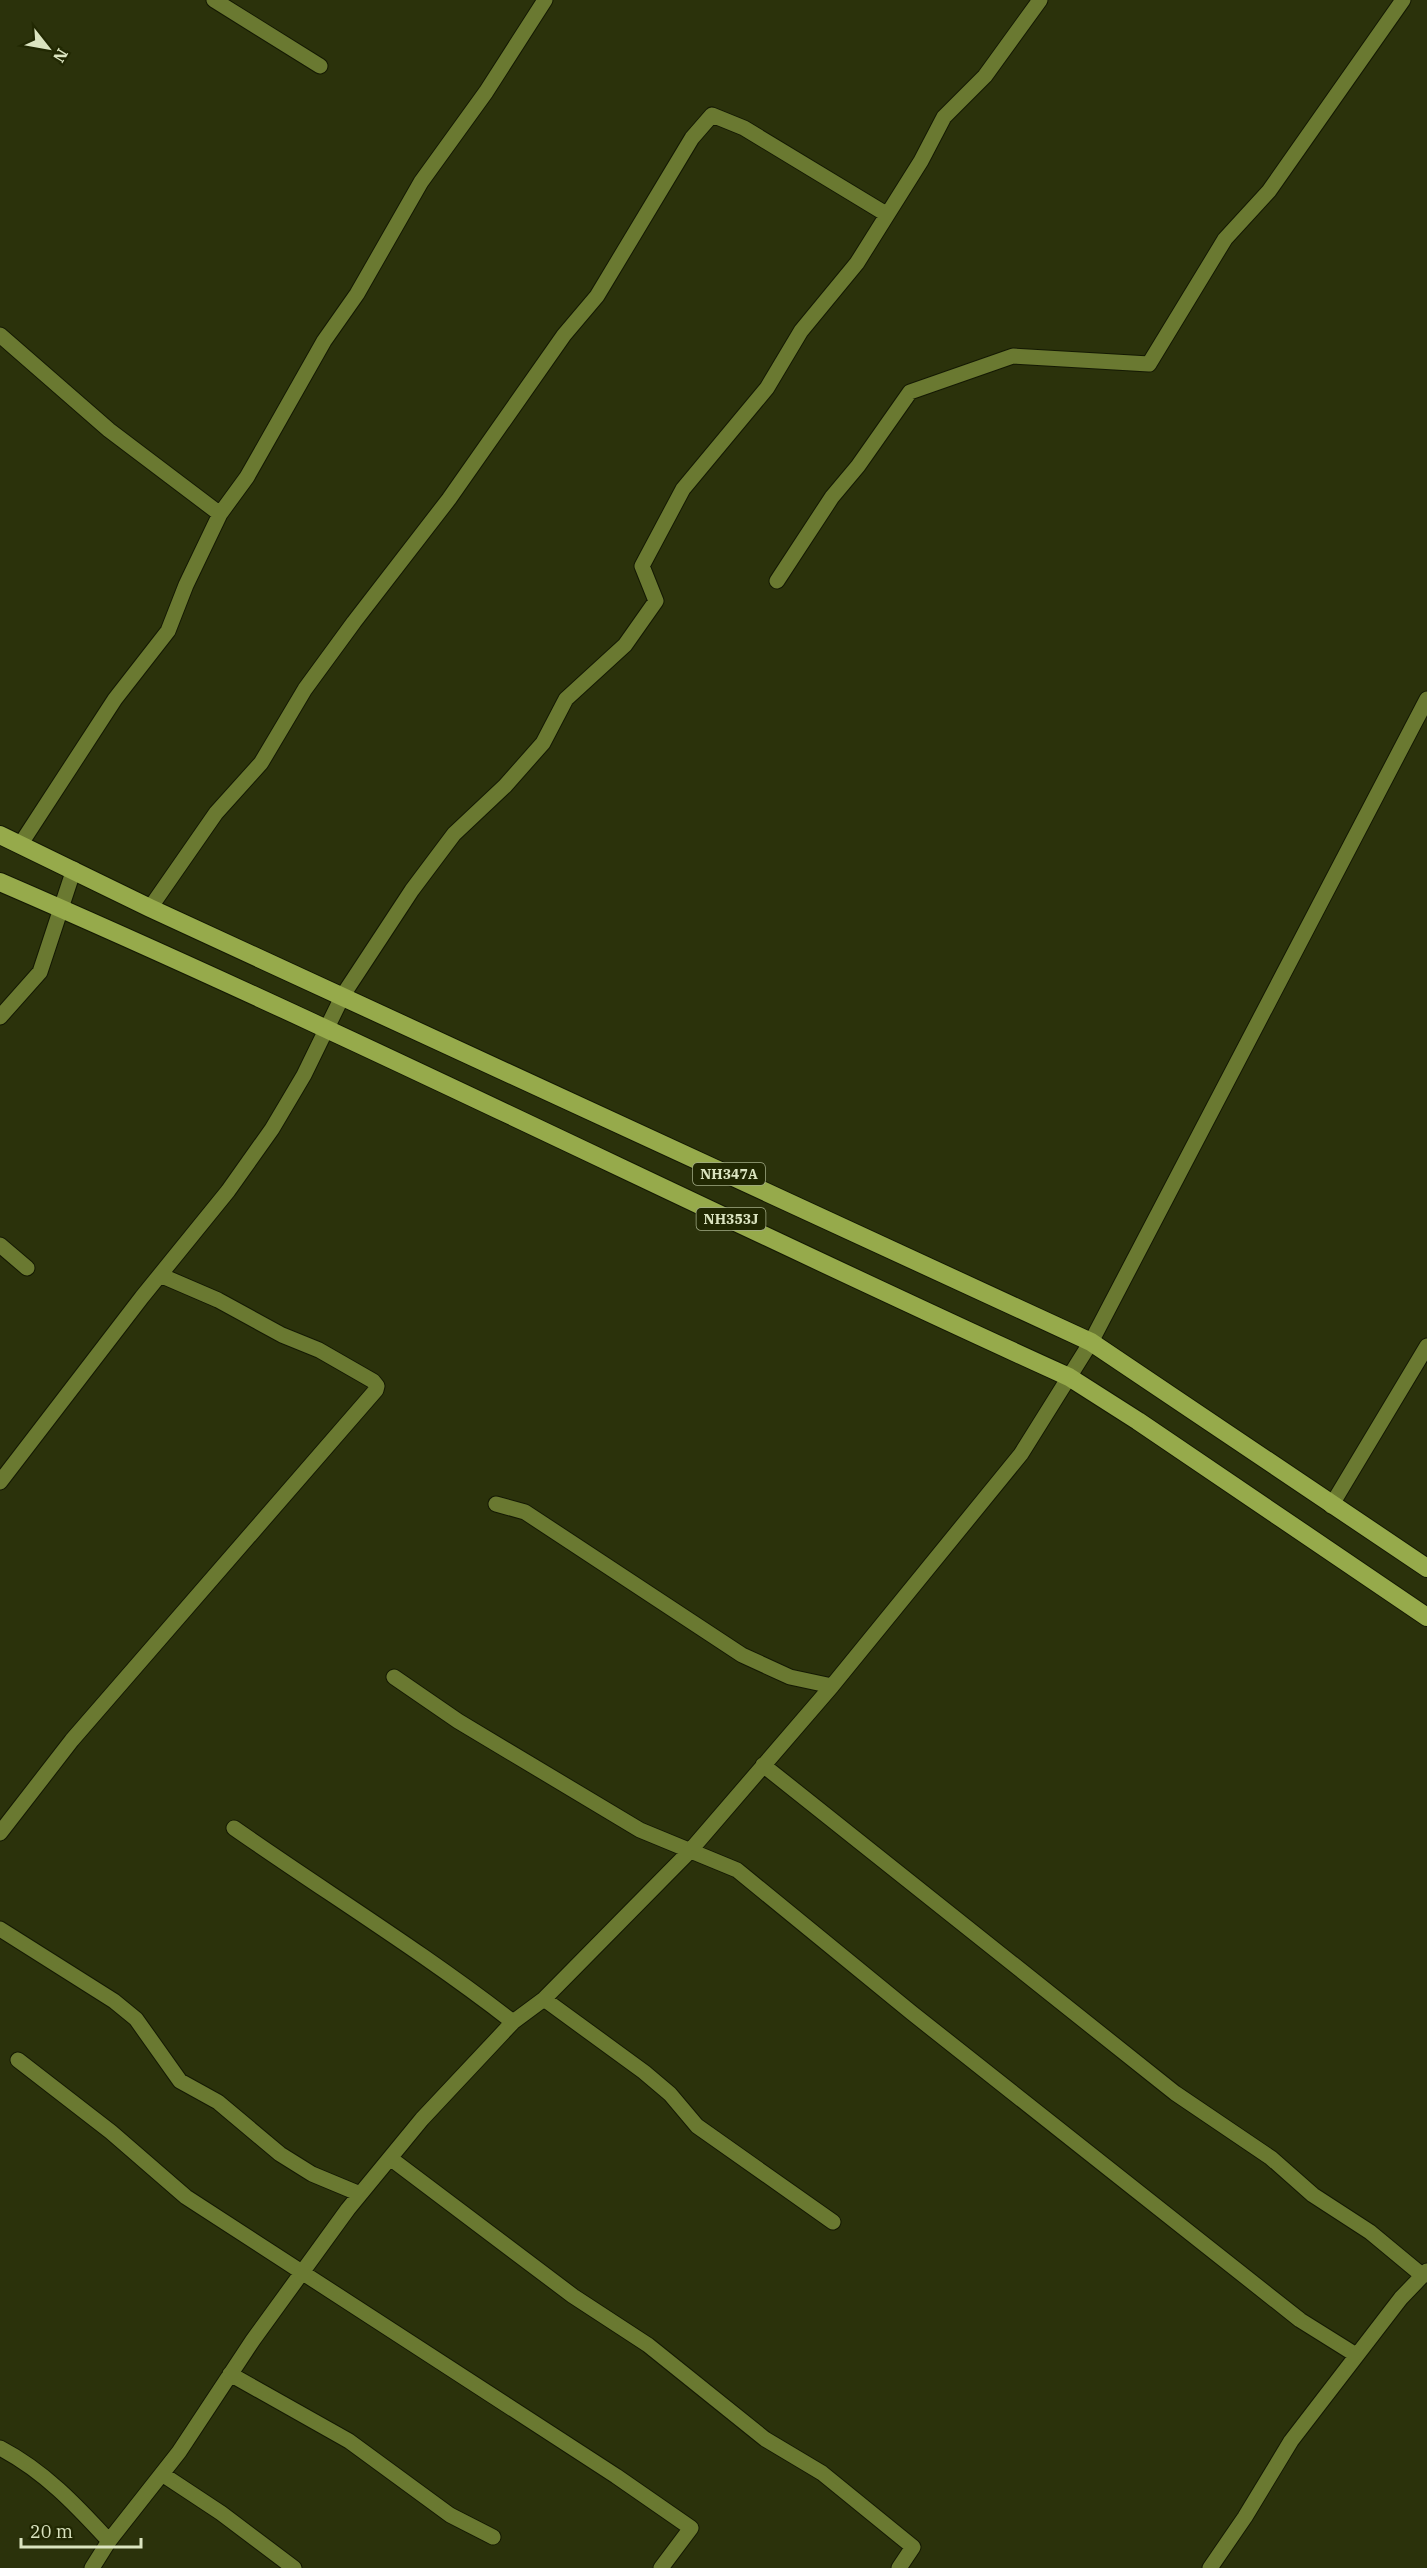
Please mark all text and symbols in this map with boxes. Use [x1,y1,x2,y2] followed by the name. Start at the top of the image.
[18,18,78,78] north arrow
[49,45,73,66] text: N
[693,1163,765,1185] road number: NH347A
[696,1208,766,1230] road number: NH353J
[21,2511,141,2549] scale bar
[30,2520,73,2543] text: 20 m

